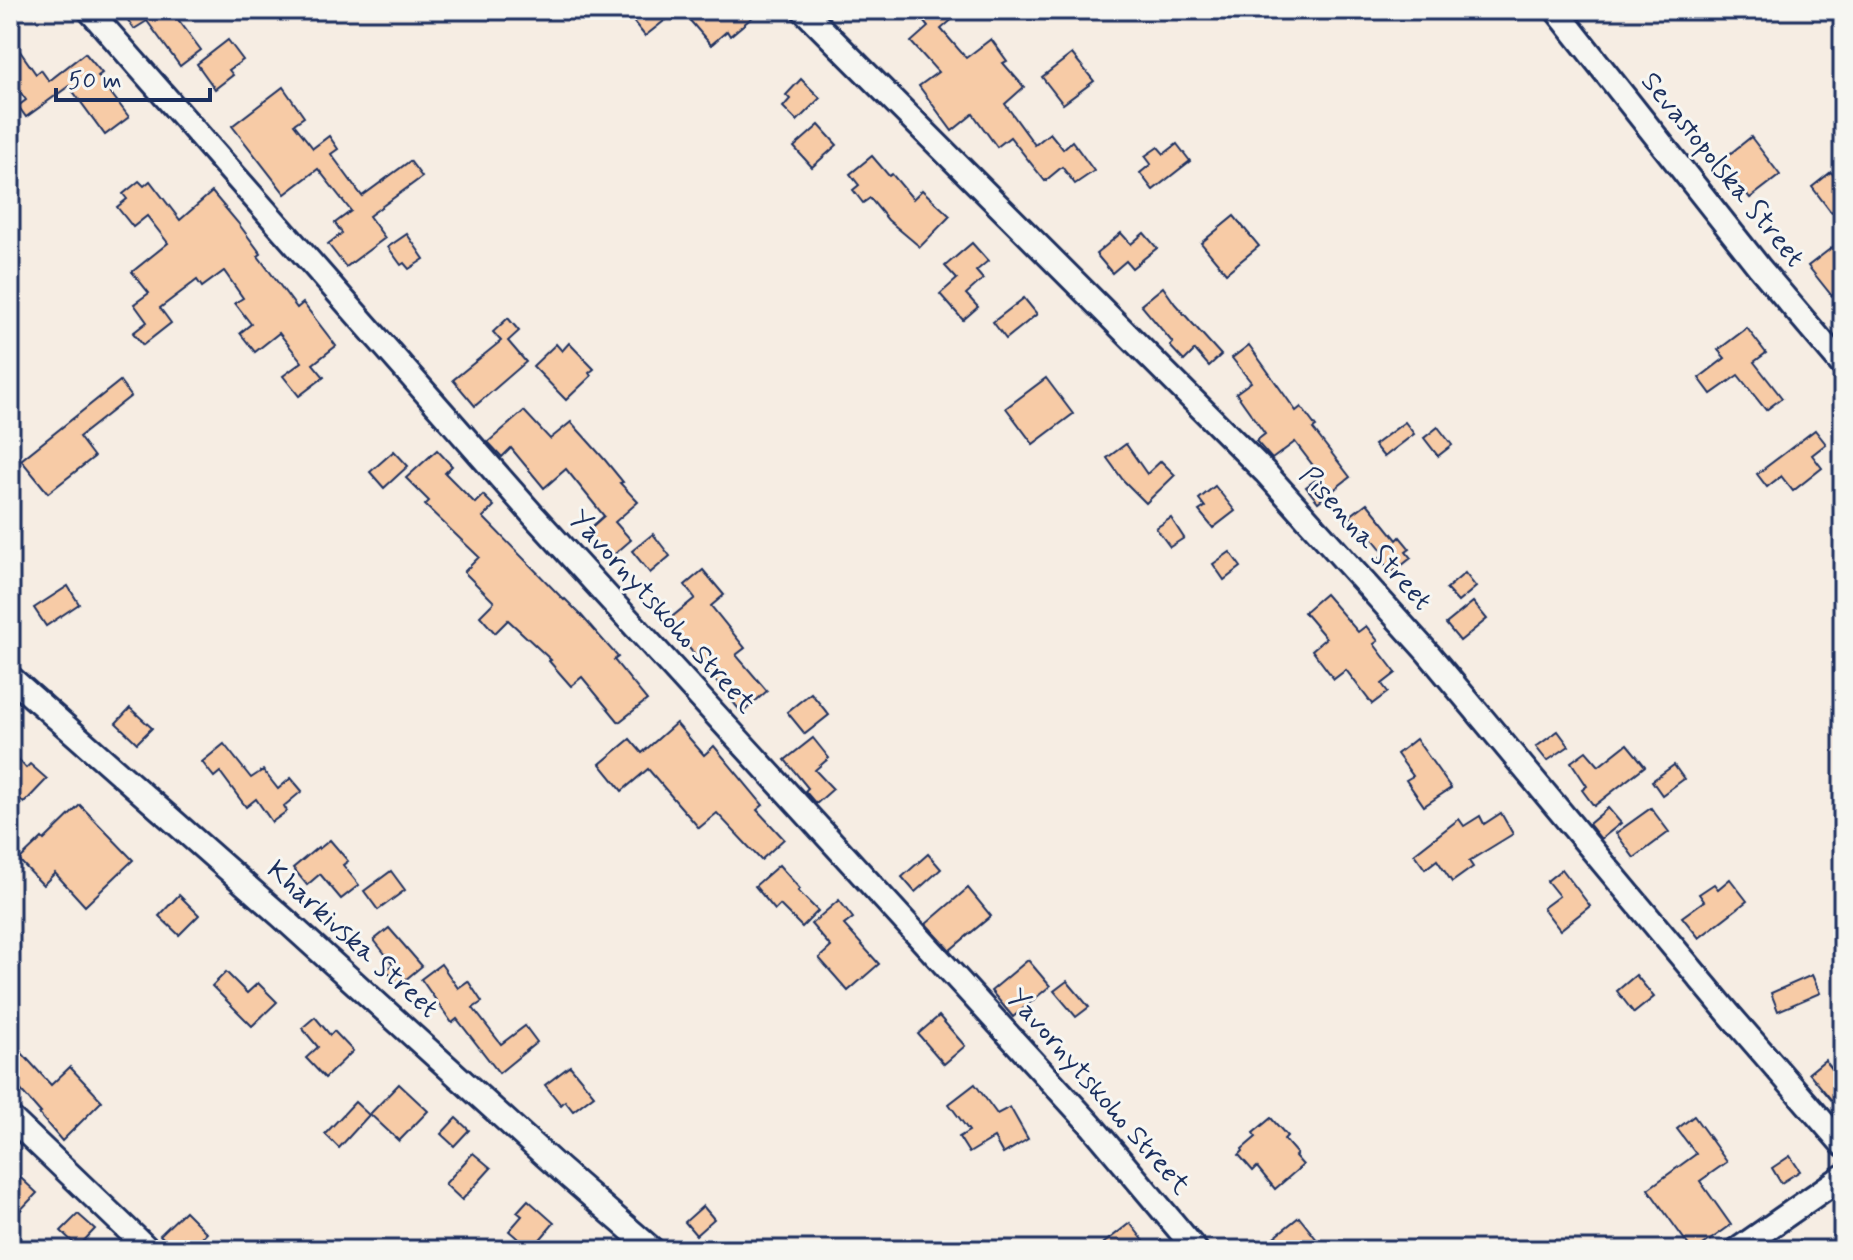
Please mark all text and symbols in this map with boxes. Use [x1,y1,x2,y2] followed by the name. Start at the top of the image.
[56,52,210,102] scale bar
[1632,65,1812,275] street label: Sevastopolska Street
[68,66,122,97] text: 50 m
[1290,459,1440,619] street label: Pisenna Street
[560,502,764,722] street label: Yavornytskoho Street
[258,853,446,1027] street label: Kharkivska Street
[998,981,1198,1204] street label: Yavornytskoho Street

